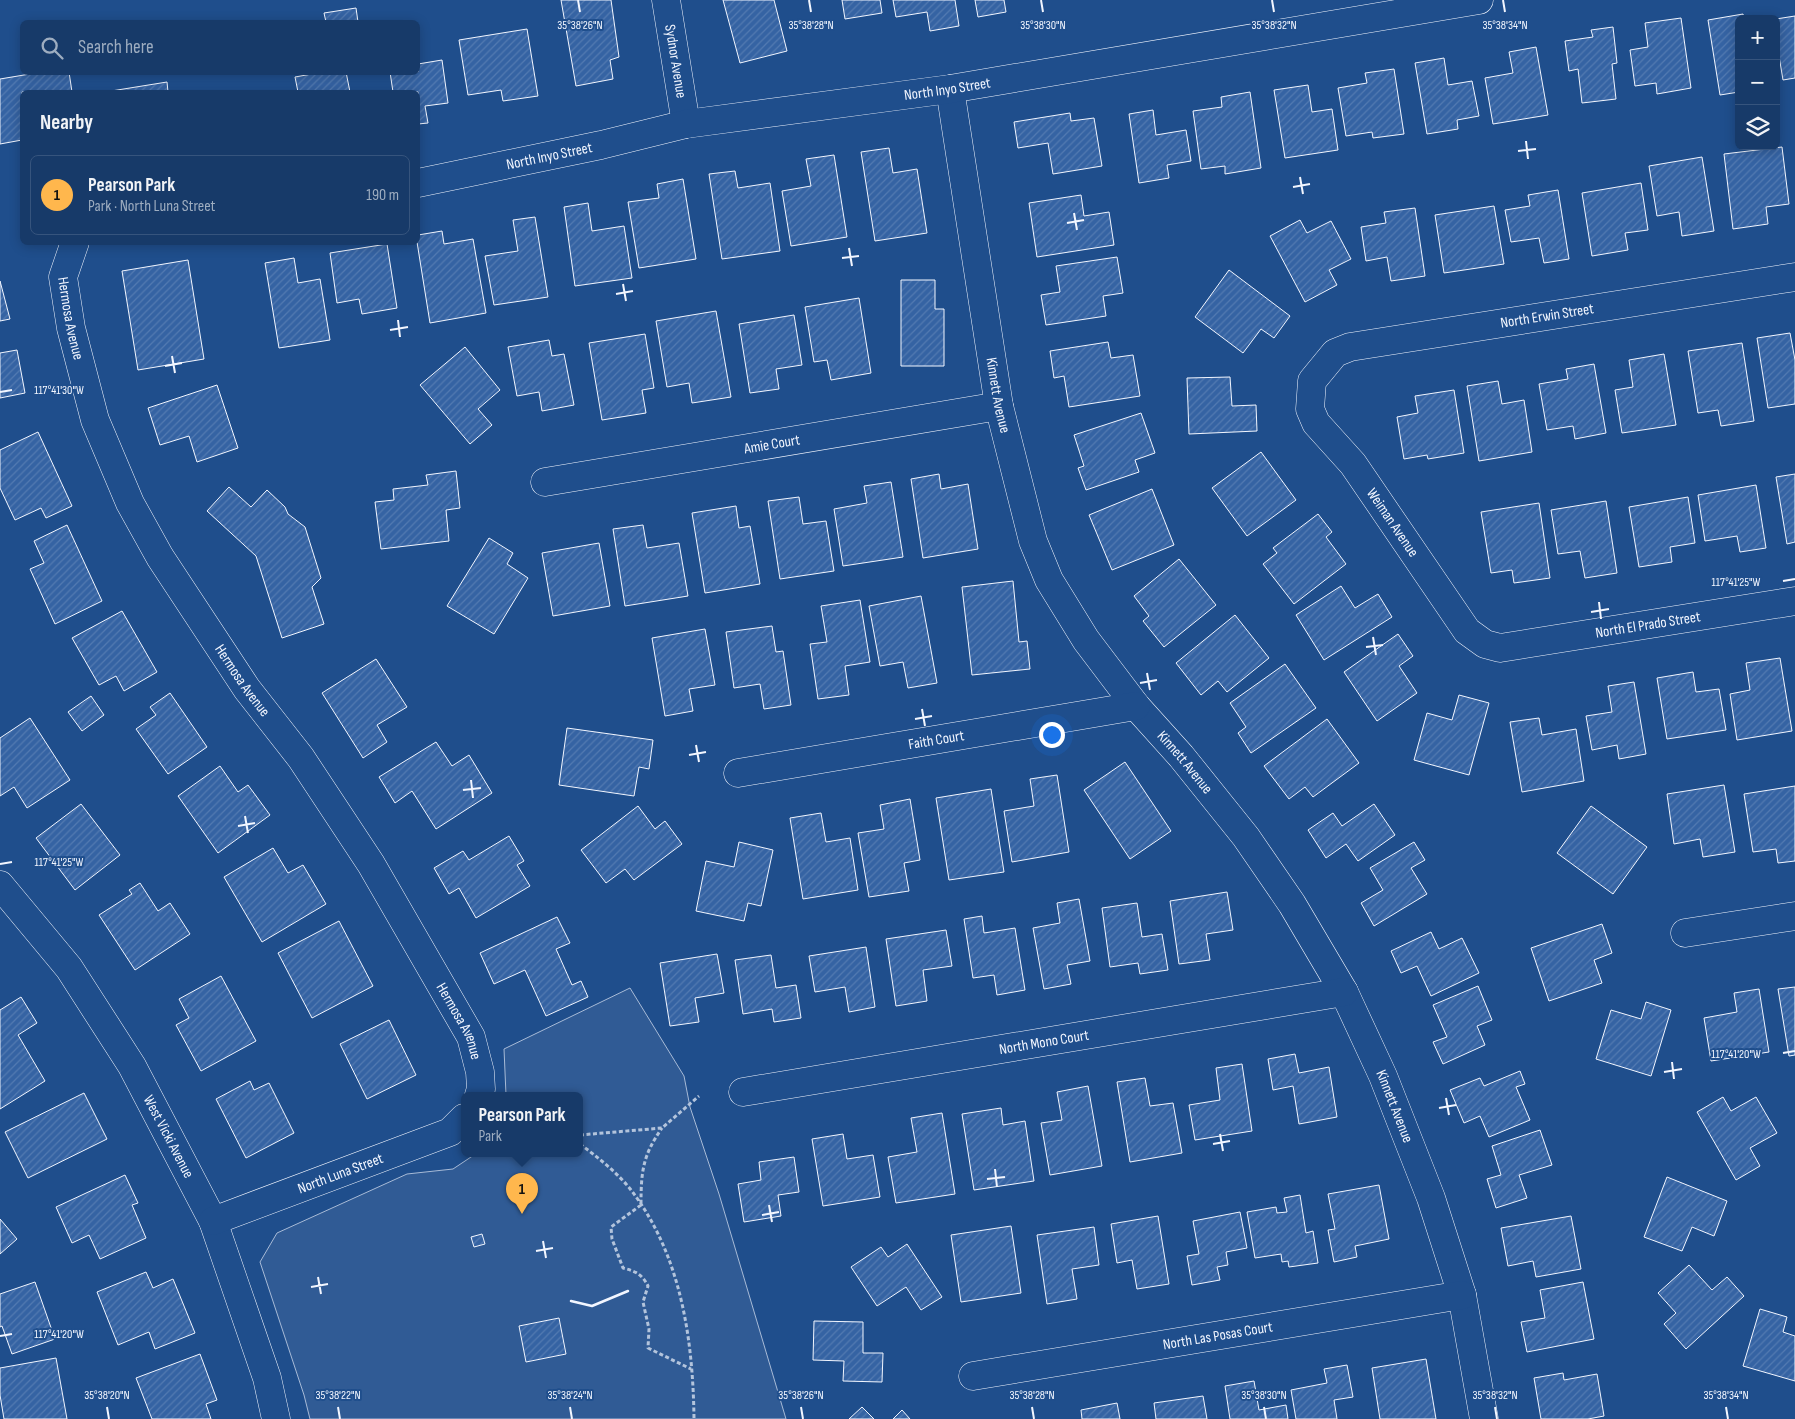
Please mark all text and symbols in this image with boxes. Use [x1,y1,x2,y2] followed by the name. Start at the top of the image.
[1735,15,1780,150] map controls
[1735,15,1780,60] button: +
[557,18,603,33] text: 35°38'26"N
[788,18,834,33] text: 35°38'28"N
[1020,18,1066,33] text: 35°38'30"N
[1251,18,1297,33] text: 35°38'32"N
[1482,18,1528,33] text: 35°38'34"N
[20,20,420,75] search box
[661,23,691,99] street label: Sydnor Avenue
[38,34,66,62] icon: search
[78,36,154,59] text: Search here
[1735,60,1780,105] button: −
[903,73,992,105] street label: North Inyo Street
[1735,105,1780,150] button: layers
[40,110,93,135] text: Nearby
[505,138,594,174] street label: North Inyo Street
[88,174,175,197] text: Pearson Park
[54,186,60,205] text: 1
[366,186,399,205] text: 190 m
[88,197,215,216] text: Park · North Luna Street
[54,276,88,362] street label: Hermosa Avenue
[1499,299,1595,333] street label: North Erwin Street
[982,356,1015,435] street label: Kinnett Avenue
[34,383,84,398] text: 117°41'30"W
[742,430,802,458] street label: Amie Court
[1363,484,1423,560] street label: Weiman Avenue
[1712,575,1761,590] text: 117°41'25"W
[1594,607,1702,642] street label: North El Prado Street
[211,641,274,720] street label: Hermosa Avenue
[1039,722,1065,748] your location
[907,726,966,754] street label: Faith Court
[1153,727,1217,798] street label: Kinnett Avenue
[35,855,84,870] text: 117°41'25"W
[432,979,486,1062] street label: Hermosa Avenue
[998,1025,1091,1059] street label: North Mono Court
[1711,1047,1761,1062] text: 117°41'20"W
[1372,1067,1418,1145] street label: Kinnett Avenue
[139,1092,198,1181] street label: West Vicki Avenue
[461,1092,583,1157] popup
[478,1104,566,1127] text: Pearson Park
[478,1127,502,1146] text: Park
[295,1148,386,1198] street label: North Luna Street
[506,1173,538,1214] pin: 1
[1161,1317,1274,1354] street label: North Las Posas Court
[34,1327,84,1342] text: 117°41'20"W
[84,1388,130,1403] text: 35°38'20"N
[315,1388,361,1403] text: 35°38'22"N
[547,1388,593,1403] text: 35°38'24"N
[778,1388,824,1403] text: 35°38'26"N
[1009,1388,1055,1403] text: 35°38'28"N
[1241,1388,1287,1403] text: 35°38'30"N
[1472,1388,1518,1403] text: 35°38'32"N
[1703,1388,1749,1403] text: 35°38'34"N

